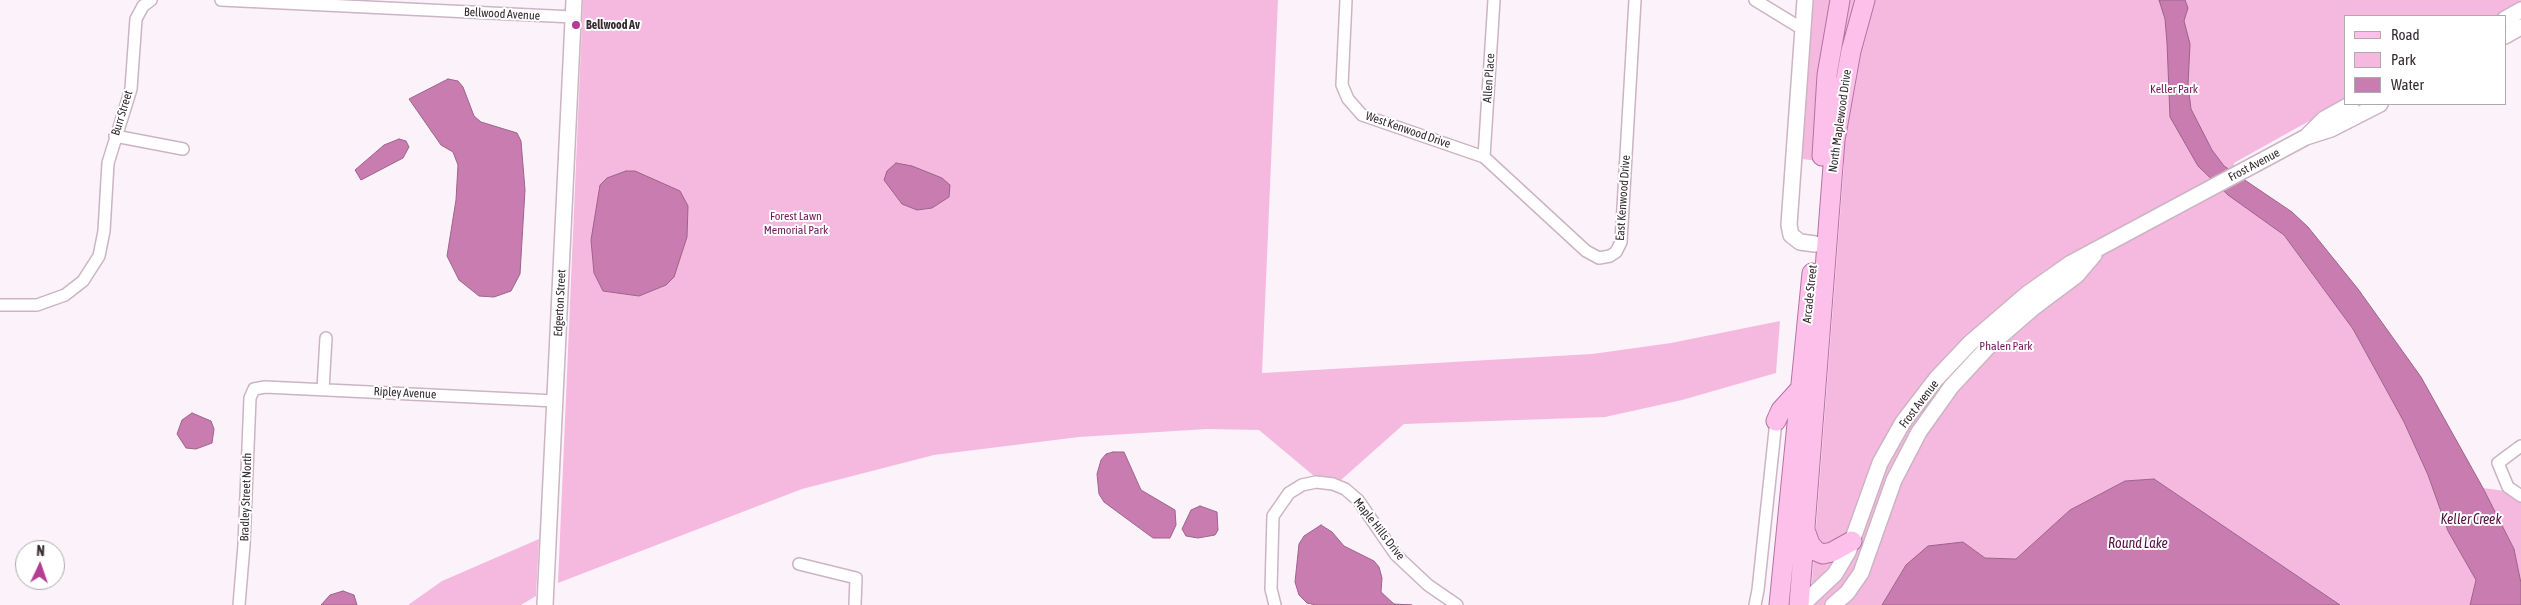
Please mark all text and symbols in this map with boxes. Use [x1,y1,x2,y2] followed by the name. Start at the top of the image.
[464,5,540,23] street label: Bellwood Avenue
[2344,15,2506,105] legend
[586,18,640,32] place label: Bellwood Av
[570,19,582,31] marker: Bellwood Av
[2391,26,2420,43] text: Road
[2391,51,2416,68] text: Park
[1480,53,1498,103] street label: Allen Place
[1826,69,1854,173] street label: North Maplewood Drive
[2391,76,2424,93] text: Water
[2150,82,2198,96] park label: Keller Park
[108,89,136,137] street label: Burr Street
[1364,109,1452,151] street label: West Kenwood Drive
[2226,145,2282,185] street label: Frost Avenue
[1613,155,1633,241] street label: East Kenwood Drive
[764,209,828,237] park label: Forest Lawn Memorial Park
[1800,264,1820,324] street label: Arcade Street
[551,269,569,337] street label: Edgerton Street
[1979,339,2033,353] park label: Phalen Park
[1896,377,1942,431] street label: Frost Avenue
[373,384,437,402] street label: Ripley Avenue
[237,452,255,542] street label: Bradley Street North
[1350,495,1408,563] street label: Maple Hills Drive
[2440,512,2502,528] water label: Keller Creek
[2108,536,2168,552] water label: Round Lake
[15,540,65,590] north arrow
[36,543,45,559] text: N

